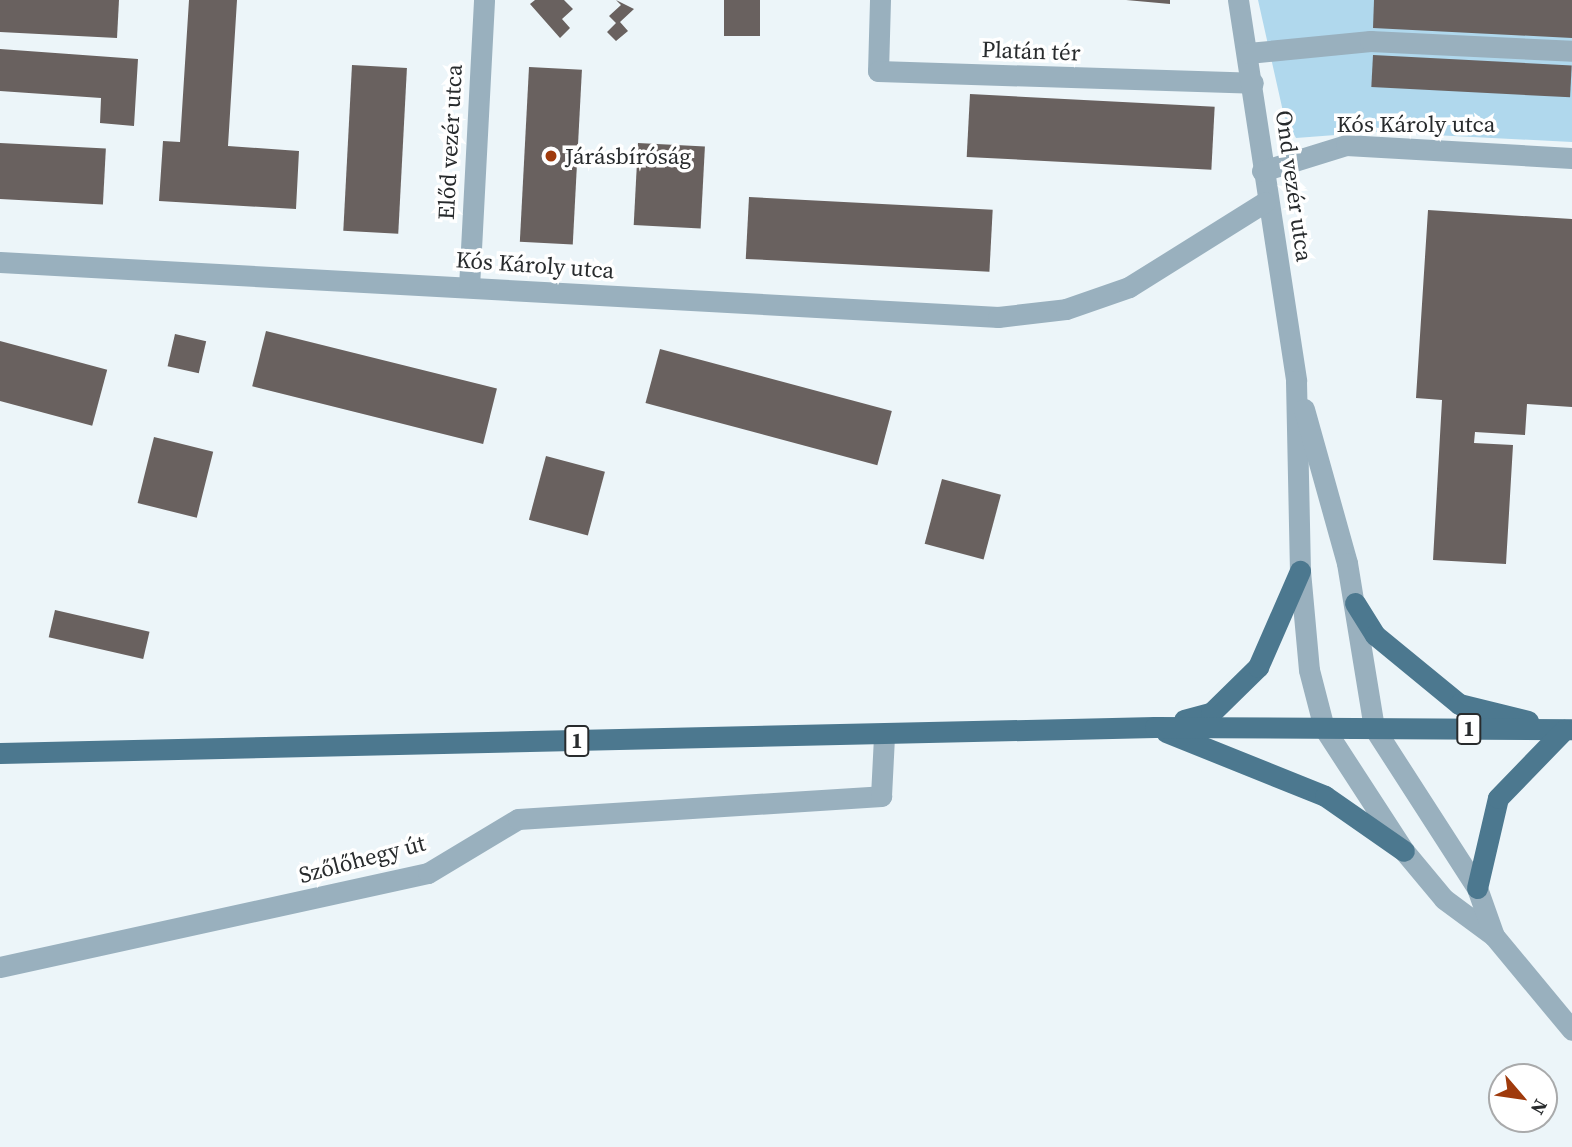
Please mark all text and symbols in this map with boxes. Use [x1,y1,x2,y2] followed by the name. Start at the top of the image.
[981,35,1081,67] street label: Platán tér
[432,64,468,220] street label: Előd vezér utca
[1270,109,1318,263] street label: Ond vezér utca
[1336,110,1496,138] street label: Kós Károly utca
[565,142,691,170] place label: Járásbíróság
[543,148,559,164] marker: Járásbíróság
[455,246,615,284] street label: Kós Károly utca
[1455,712,1483,746] road number: 1
[563,724,591,758] road number: 1
[296,829,428,889] street label: Szőlőhegy út
[1488,1063,1558,1133] north arrow
[1525,1095,1554,1120] text: N

